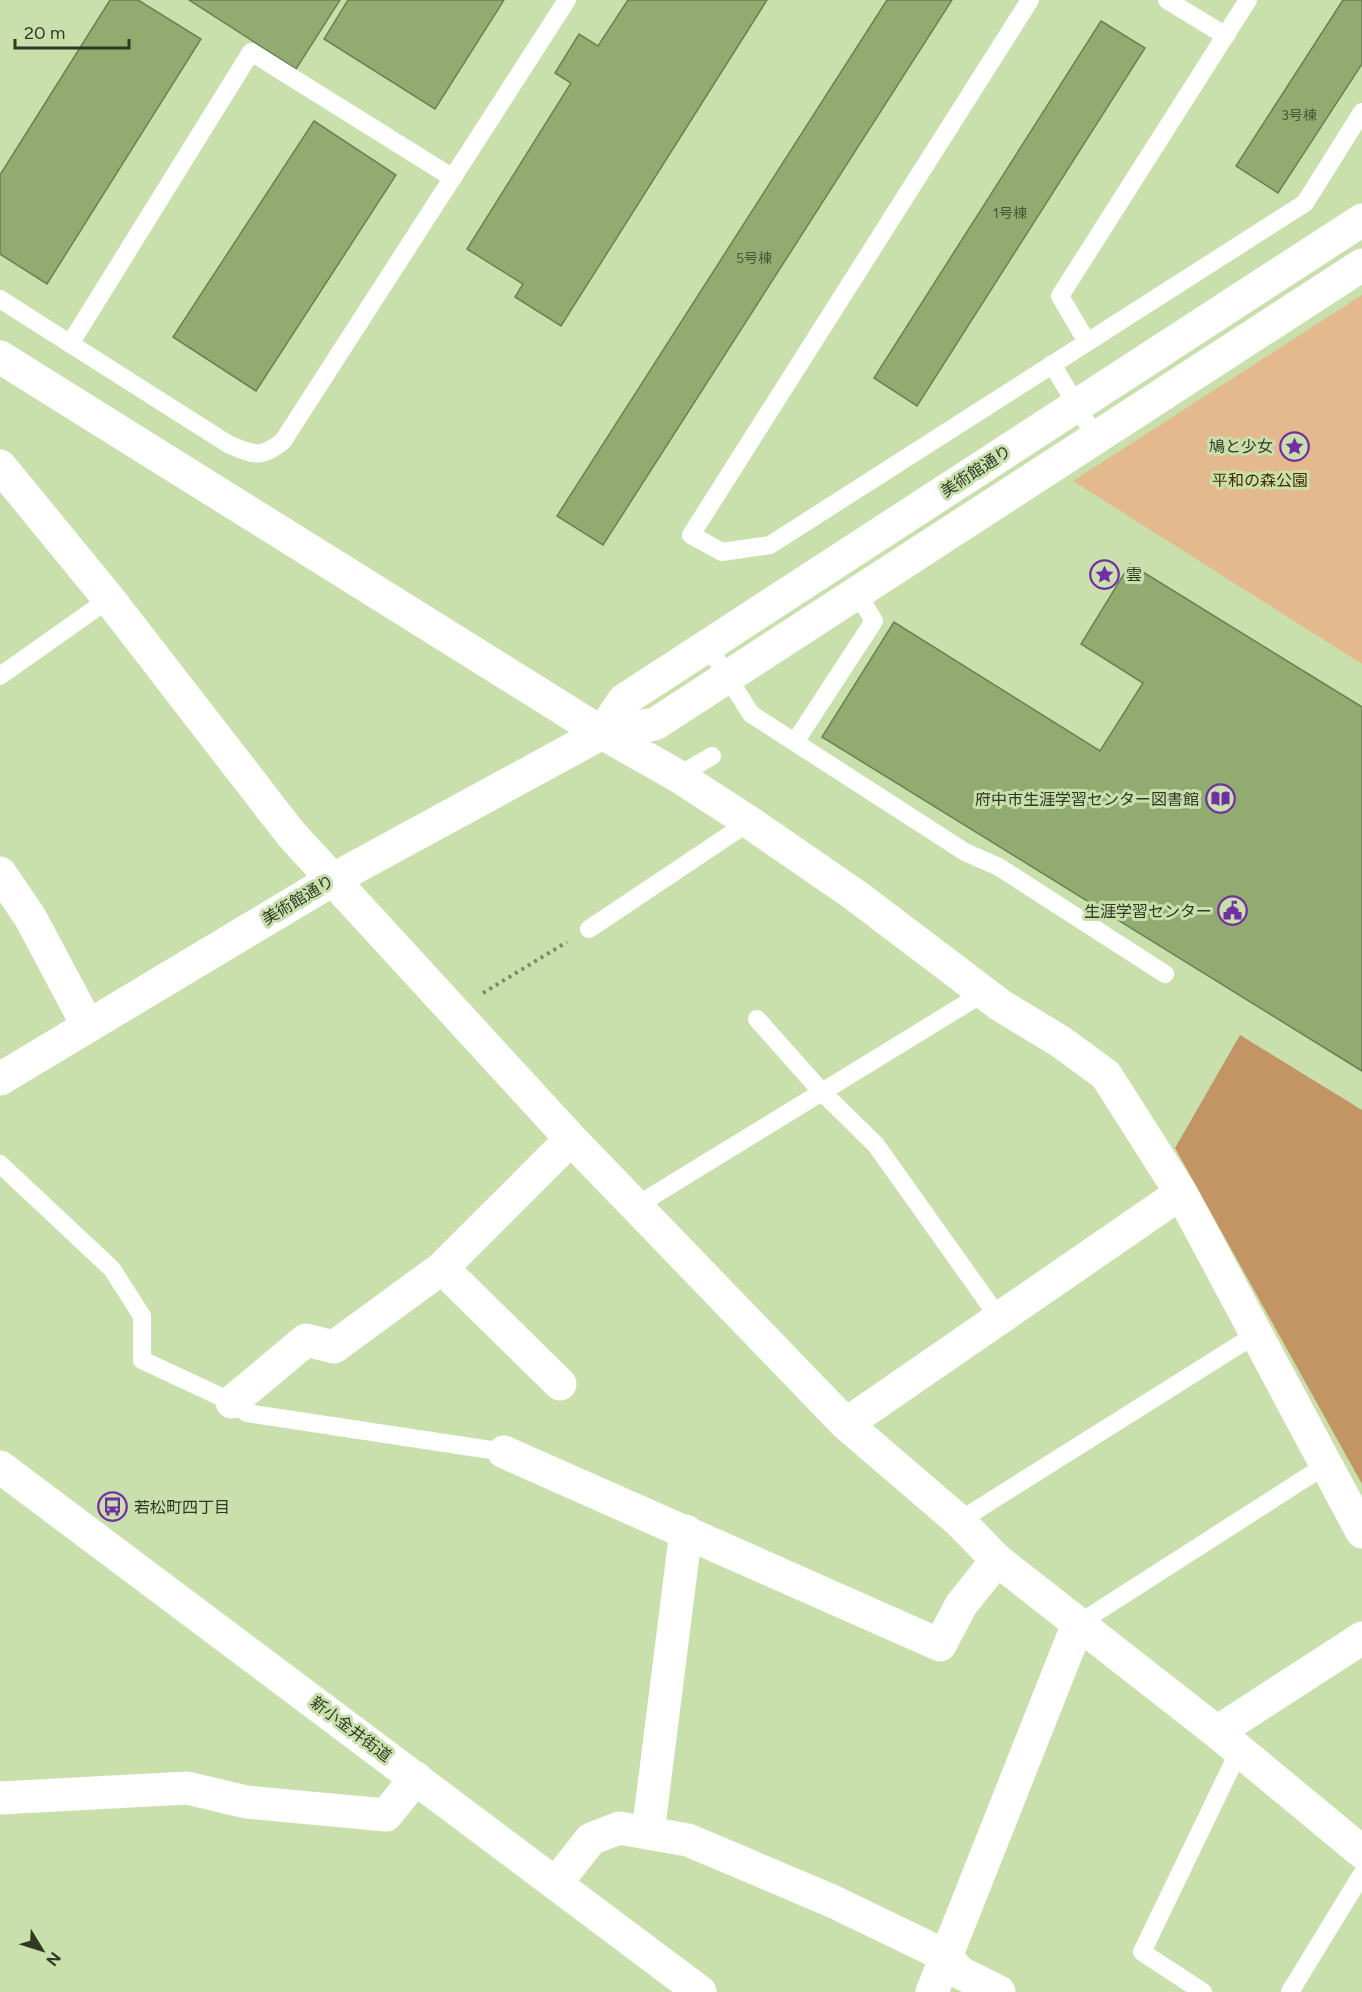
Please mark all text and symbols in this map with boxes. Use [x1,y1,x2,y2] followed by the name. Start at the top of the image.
[15,12,129,50] scale bar
[24,22,65,44] text: 20 m
[1281,107,1317,124] house number: 3号棟
[993,205,1027,222] house number: 1号棟
[736,250,772,267] house number: 5号棟
[1278,430,1310,462] place icon: 鳩と少女
[1209,437,1273,456] place label: 鳩と少女
[937,441,1015,501] street label: 美術館通り
[1212,471,1308,490] park label: 平和の森公園
[1089,558,1121,590] place icon: 雲
[1126,565,1142,584] place label: 雲
[1204,783,1236,815] library icon: 府中市生涯学習センター図書館
[975,790,1199,809] place label: 府中市生涯学習センター図書館
[259,871,337,929] street label: 美術館通り
[1217,895,1249,927] public building icon: 生涯学習センター
[1084,902,1212,921] place label: 生涯学習センター
[97,1491,129,1523] bus stop icon: 若松町四丁目
[134,1498,230,1517] place label: 若松町四丁目
[307,1693,395,1765] street label: 新小金井街道
[12,1920,72,1980] north arrow
[42,1948,65,1970] text: N

